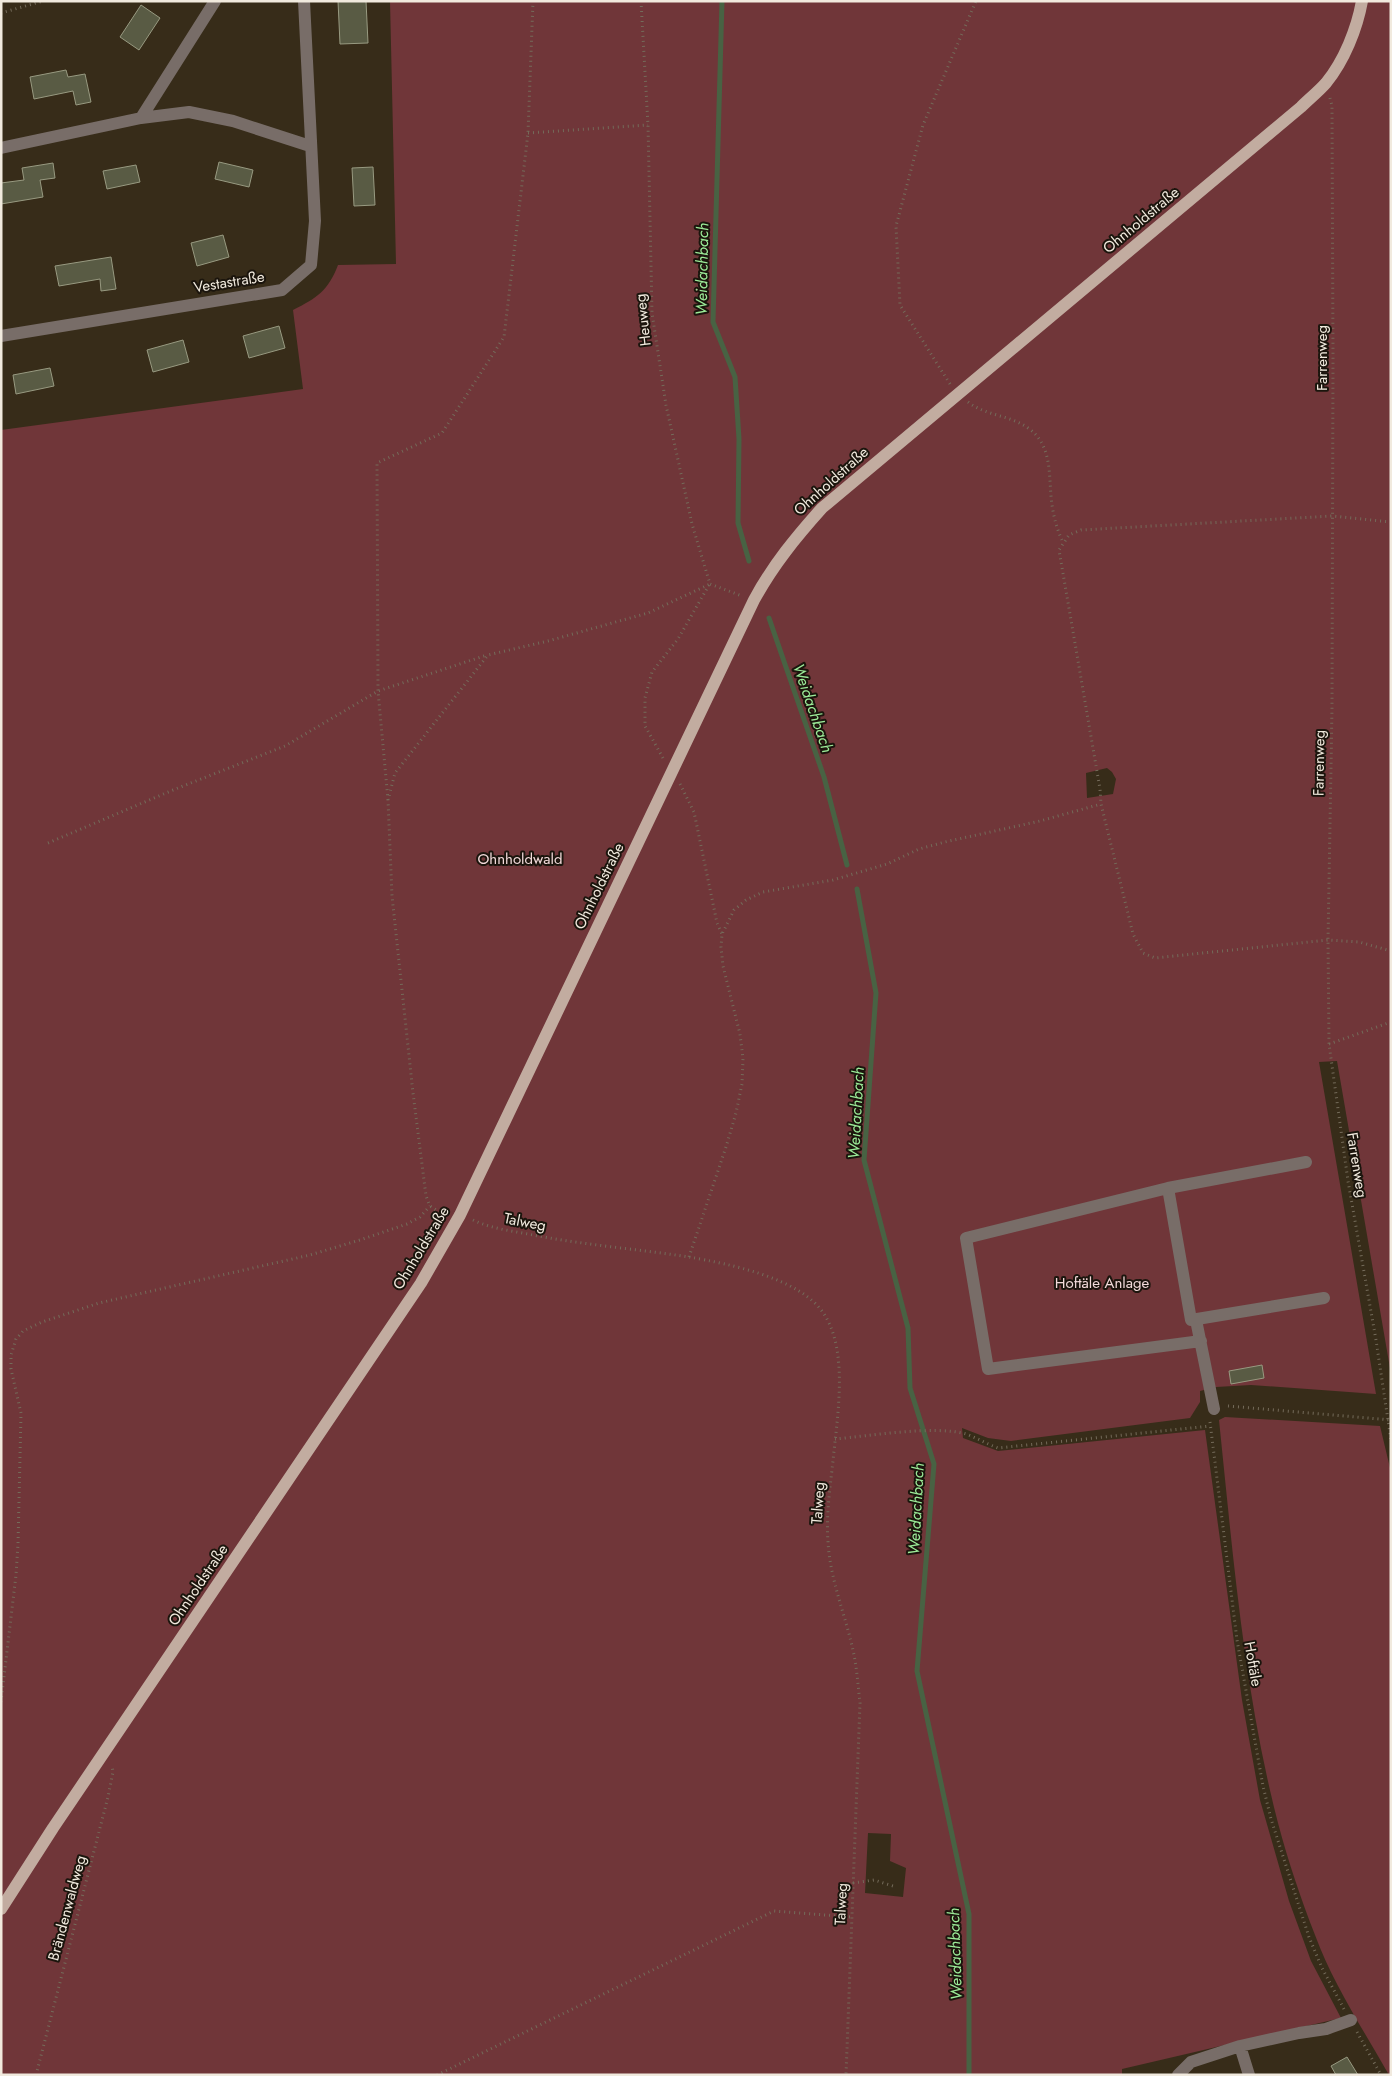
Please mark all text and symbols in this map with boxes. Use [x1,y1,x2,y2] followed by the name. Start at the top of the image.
[1098,181,1184,259] street label: Ohnholdstraße
[690,222,714,316] water label: Weidachbach
[192,266,266,298] street label: Vestastraße
[629,293,657,347] street label: Heuweg
[1311,325,1333,391] street label: Farrenweg
[789,441,873,521] street label: Ohnholdstraße
[787,660,839,756] water label: Weidachbach
[1307,730,1331,796] street label: Farrenweg
[569,839,630,933] street label: Ohnholdstraße
[477,848,563,870] park label: Ohnholdwald
[842,1066,870,1160] water label: Weidachbach
[1341,1131,1373,1199] street label: Farrenweg
[387,1202,455,1294] street label: Ohnholdstraße
[502,1207,548,1237] street label: Talweg
[1055,1272,1150,1294] park label: Hoftäle Anlage
[902,1462,930,1556] water label: Weidachbach
[806,1481,830,1525] street label: Talweg
[163,1540,234,1630] street label: Ohnholdstraße
[1238,1640,1268,1688] street label: Hoftäle
[42,1853,92,1963] street label: Brändenwaldweg
[829,1882,853,1926] street label: Talweg
[942,1907,968,2001] water label: Weidachbach

